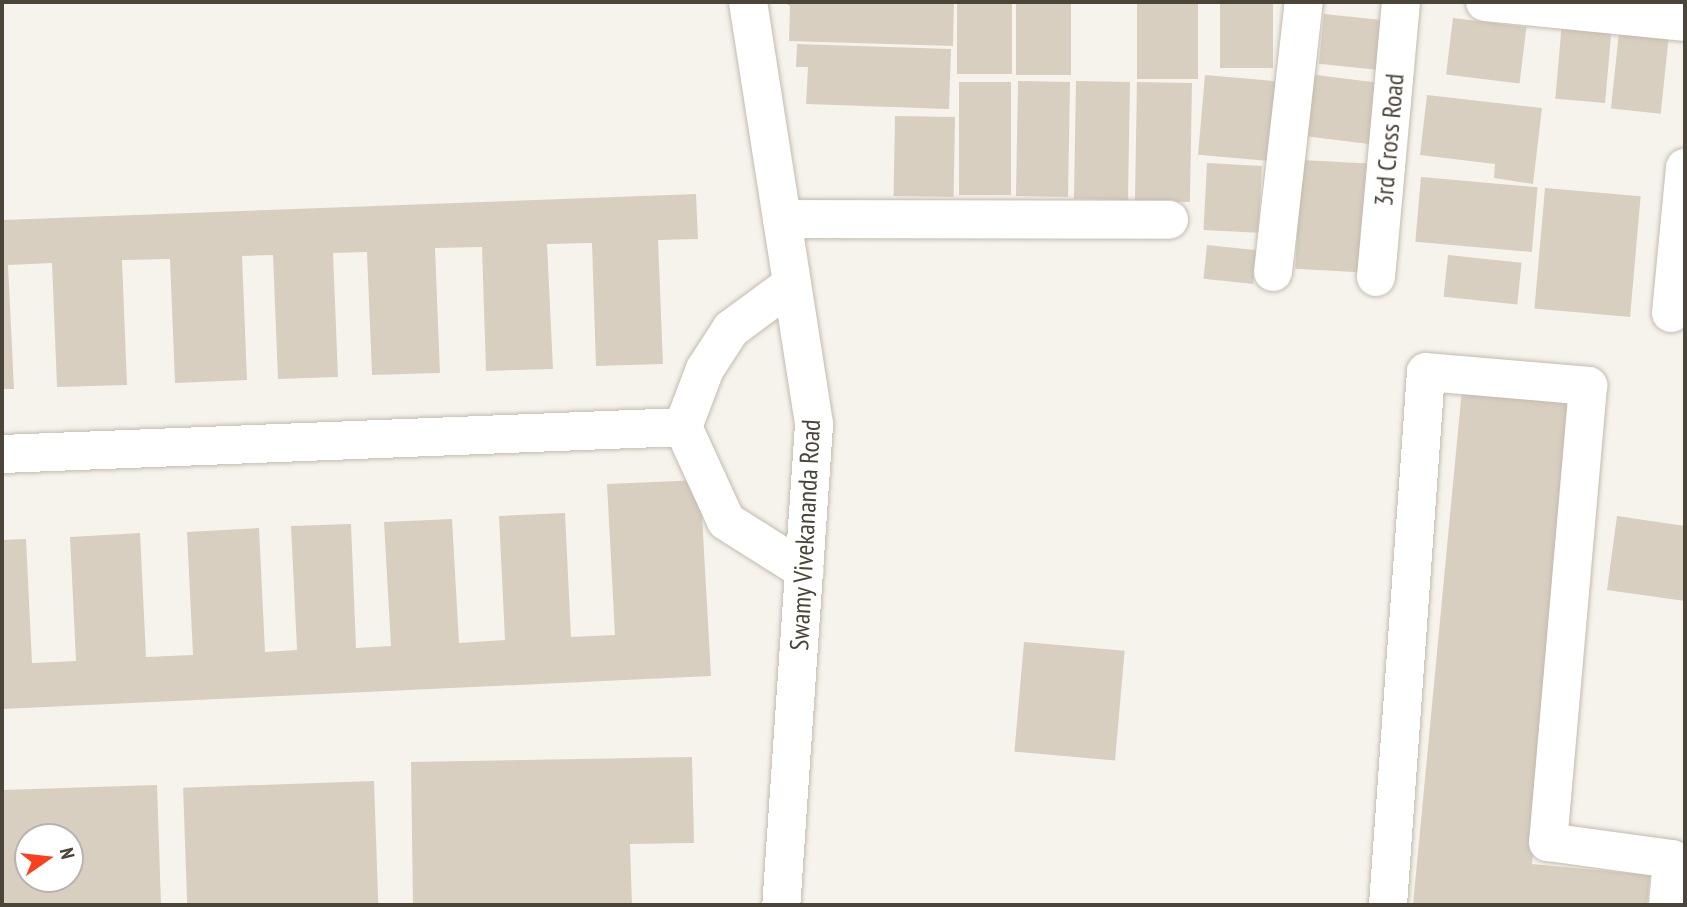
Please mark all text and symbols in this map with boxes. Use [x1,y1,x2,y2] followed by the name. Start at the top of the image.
[1368,72,1410,208] street label: 3rd Cross Road
[783,418,827,652] street label: Swamy Vivekananda Road
[14,823,84,893] north arrow
[55,846,80,861] text: N

